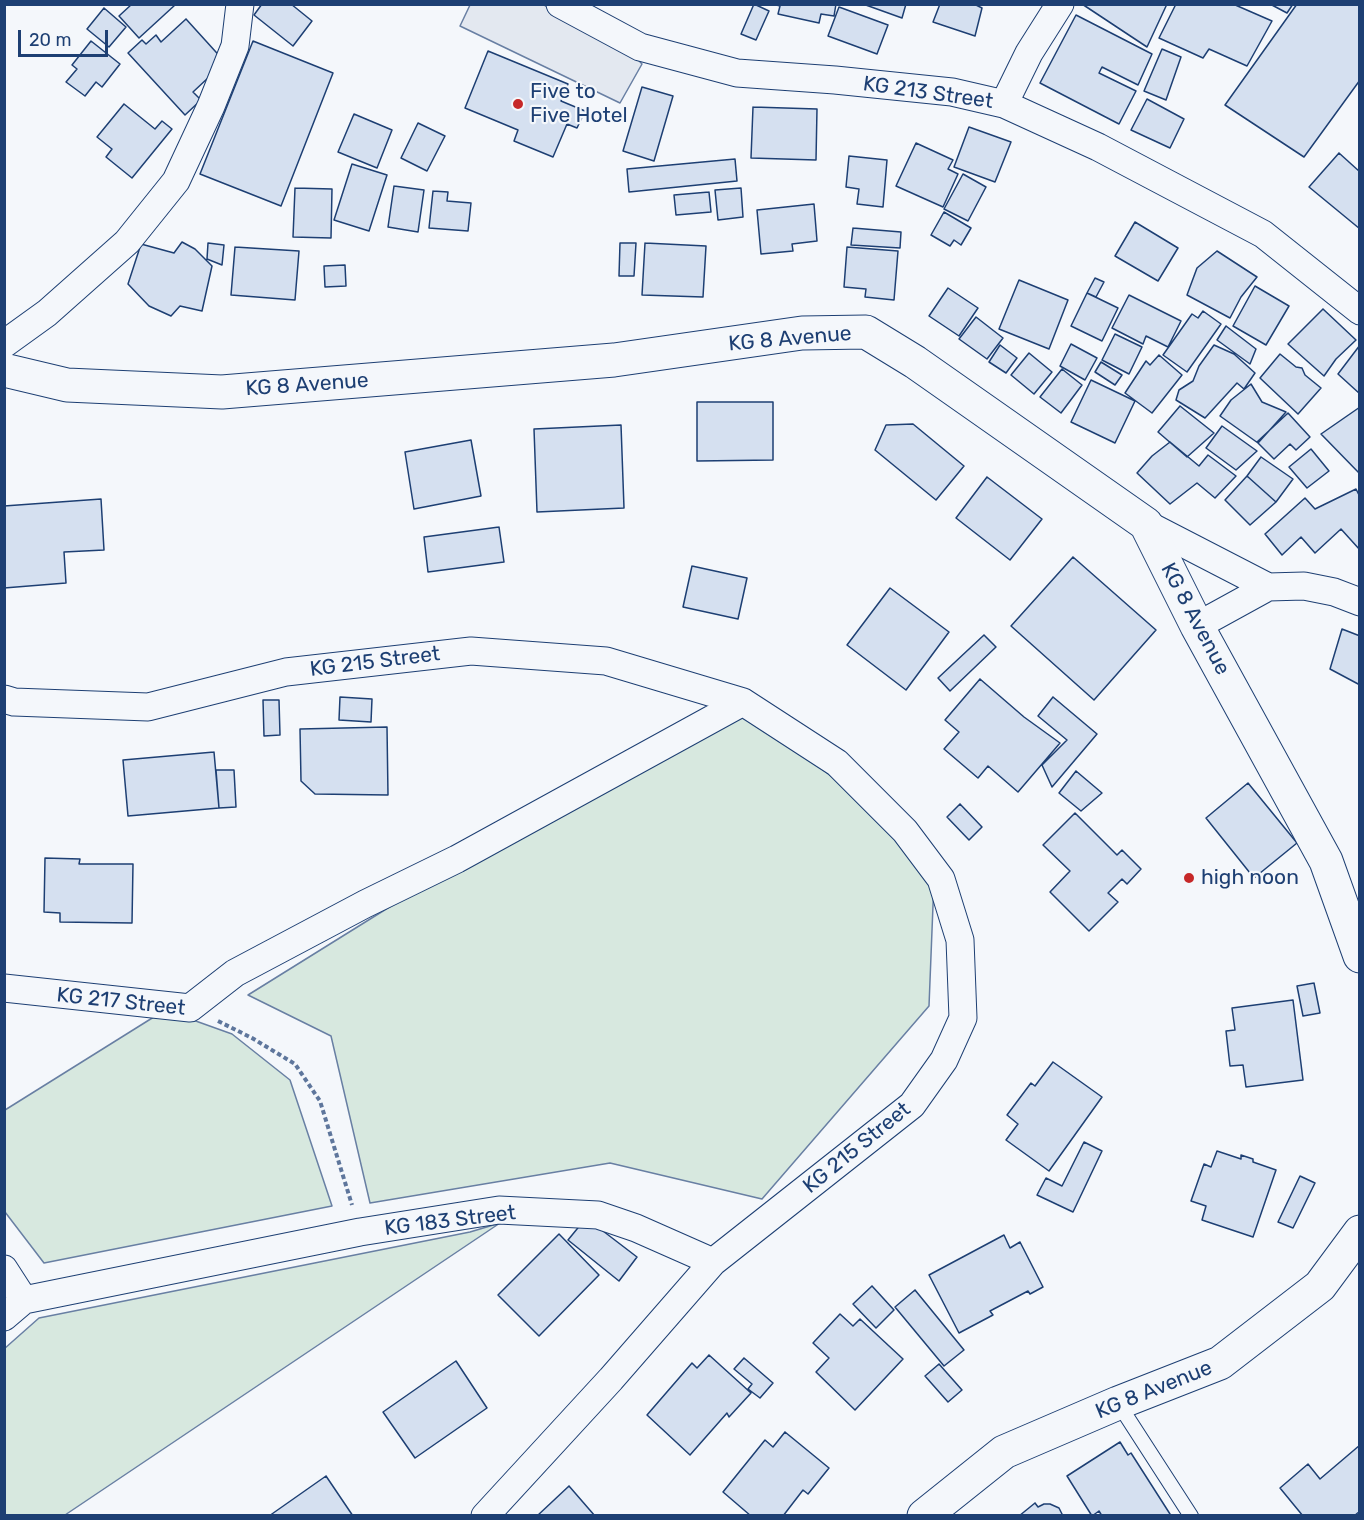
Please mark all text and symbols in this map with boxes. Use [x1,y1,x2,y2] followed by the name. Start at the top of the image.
[21,18,111,56] scale bar
[29,29,71,51] text: 20 m
[861,71,995,115] street label: KG 213 Street
[530,79,628,129] place label: Five to Five Hotel
[511,97,525,111] marker: Five to Five Hotel
[727,321,853,357] street label: KG 8 Avenue
[245,368,369,402] street label: KG 8 Avenue
[1155,559,1235,679] street label: KG 8 Avenue
[308,642,442,682] street label: KG 215 Street
[1201,865,1299,891] place label: high noon
[1182,871,1196,885] marker: high noon
[55,983,187,1021] street label: KG 217 Street
[798,1097,916,1199] street label: KG 215 Street
[383,1200,517,1242] street label: KG 183 Street
[1092,1355,1216,1425] street label: KG 8 Avenue

